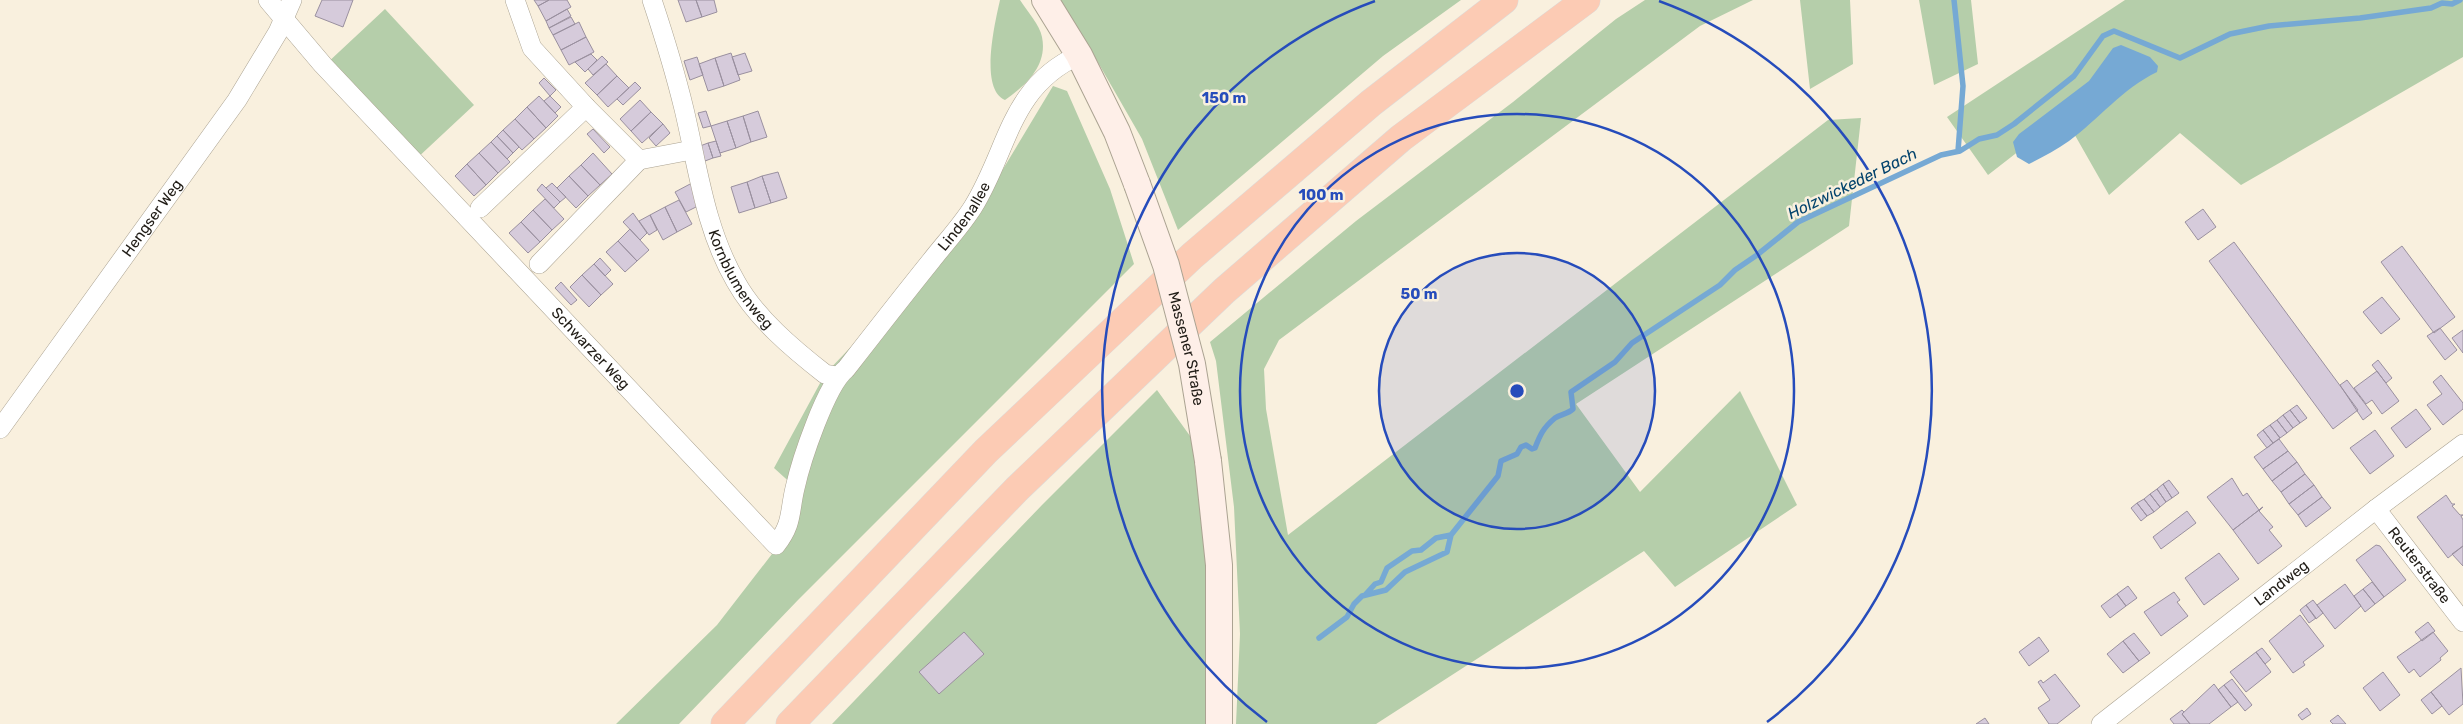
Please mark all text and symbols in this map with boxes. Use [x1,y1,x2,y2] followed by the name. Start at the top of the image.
[1202,89,1246,107] text: 150 m
[1784,144,1920,223] water label: Holzwickeder Bach
[118,176,186,260] street label: Hengser Weg
[934,179,994,254] street label: Lindenallee
[1299,186,1343,204] text: 100 m
[704,227,777,333] street label: Kornblumenweg
[1401,285,1437,303] text: 50 m
[1164,289,1208,407] street label: Massener Straße
[548,304,634,393] street label: Schwarzer Weg
[1508,382,1526,400] centre of rings
[2384,523,2454,607] street label: Reuterstraße
[2251,556,2312,610] street label: Landweg

